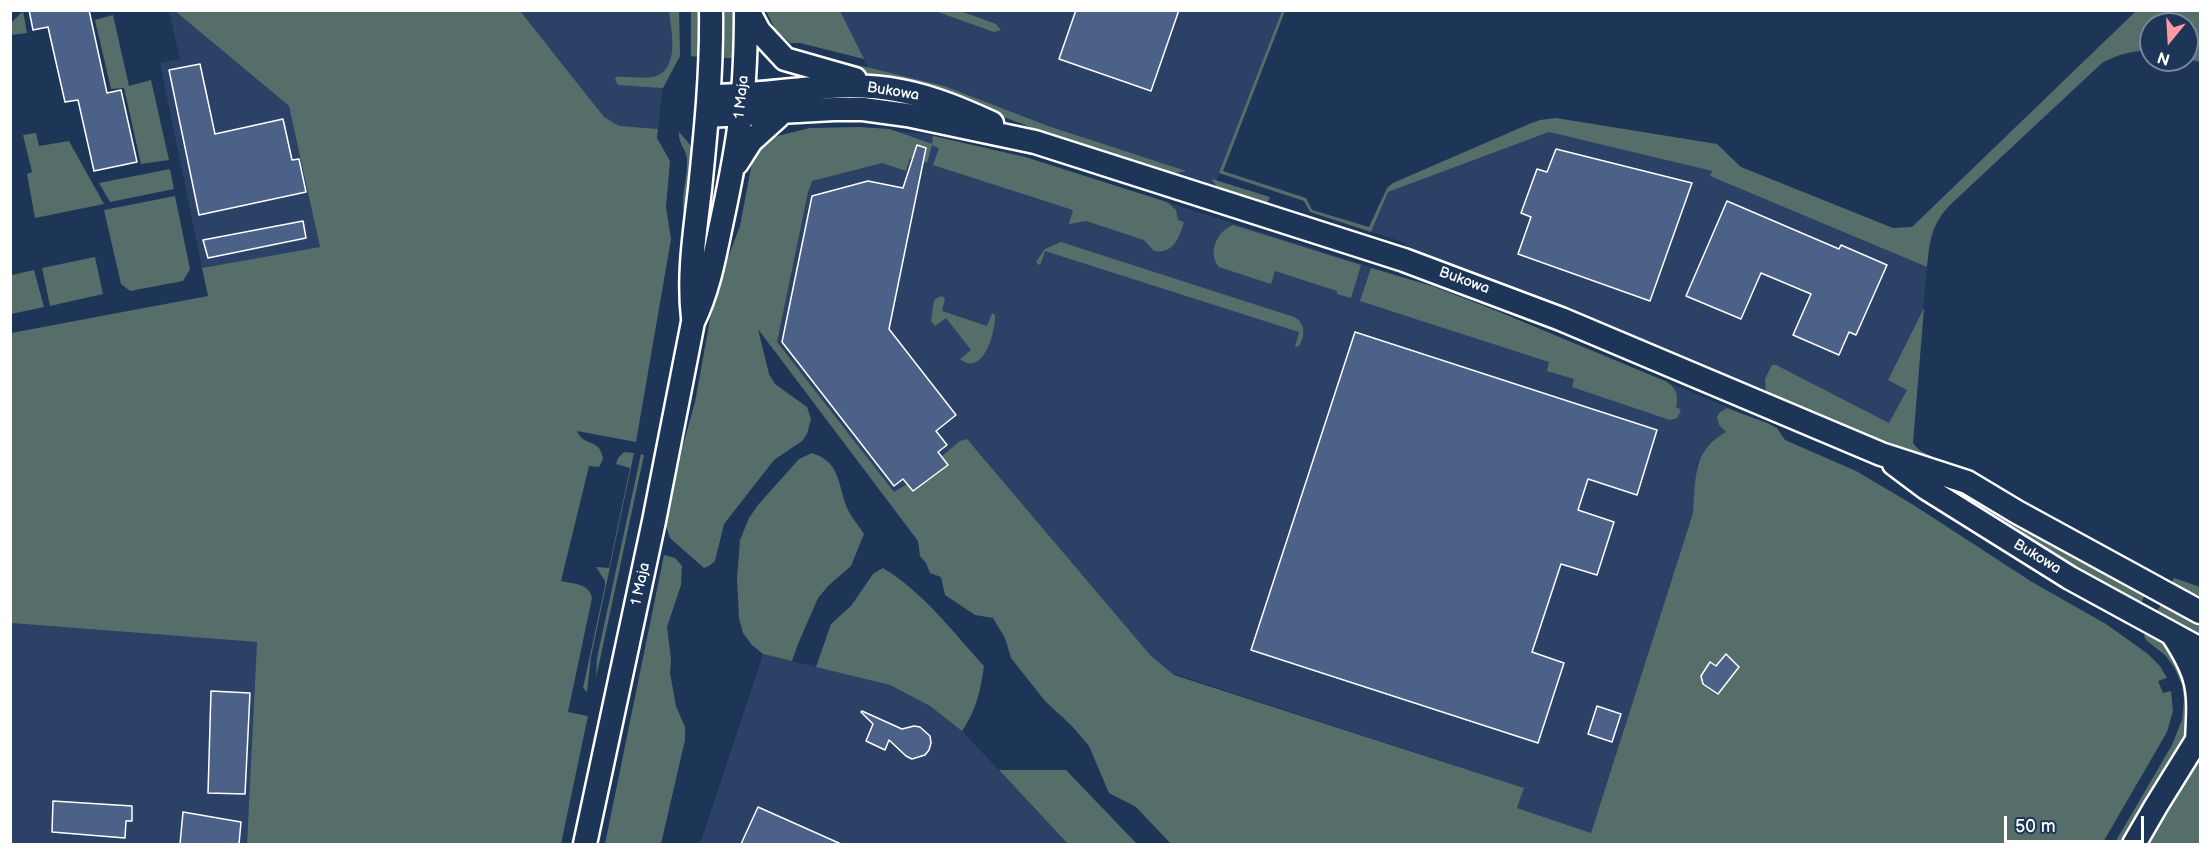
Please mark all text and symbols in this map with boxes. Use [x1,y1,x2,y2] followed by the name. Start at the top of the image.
[2139,12,2199,72] north arrow
[2155,47,2173,69] text: N
[731,75,753,119] street label: 1 Maja
[866,79,920,105] street label: Bukowa
[1436,264,1492,298] street label: Bukowa
[2010,536,2064,578] street label: Bukowa
[628,561,654,607] street label: 1 Maja
[2007,804,2146,842] scale bar
[2015,816,2056,837] text: 50 m

